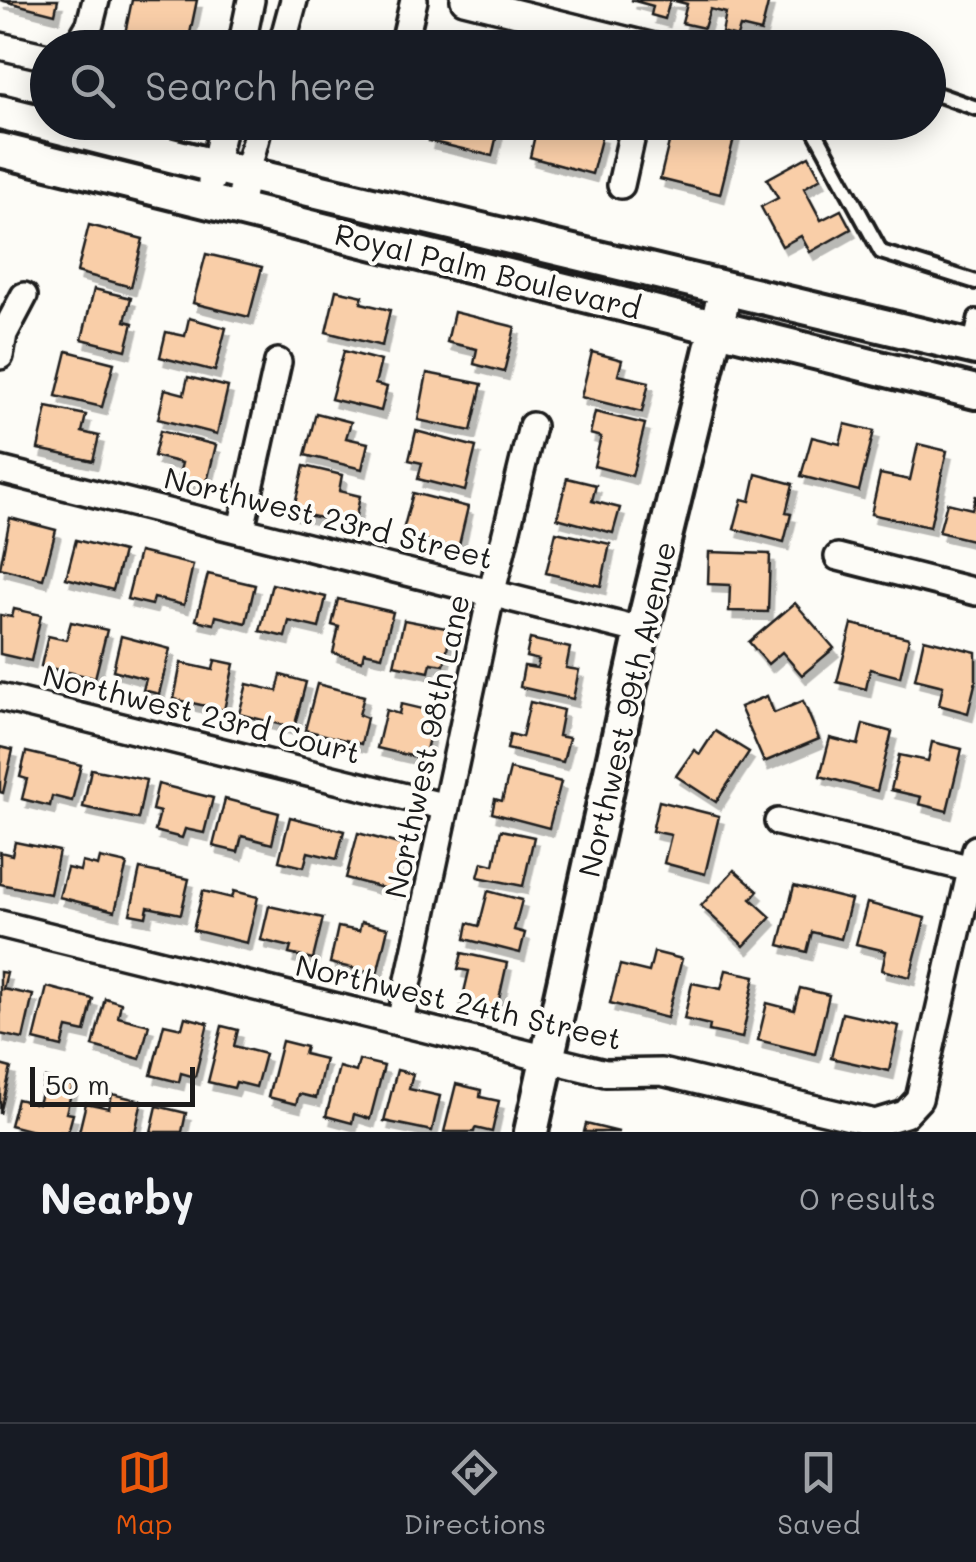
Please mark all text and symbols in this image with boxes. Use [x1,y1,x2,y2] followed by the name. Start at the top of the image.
[30,30,946,140] search box
[65,58,120,113] icon: search
[145,60,376,110] text: Search here
[331,213,645,327] street label: Royal Palm Boulevard
[160,457,498,577] street label: Northwest 23rd Street
[568,537,684,881] street label: Northwest 99th Avenue
[374,590,478,902] street label: Northwest 98th Lane
[39,654,365,772] street label: Northwest 23rd Court
[292,944,626,1058] street label: Northwest 24th Street
[30,1062,195,1106] scale bar
[45,1066,110,1102] text: 50 m
[40,1170,194,1225] text: Nearby
[799,1176,936,1218] text: 0 results
[116,1445,173,1541] tab: Map
[404,1445,546,1541] tab: Directions
[777,1445,860,1541] tab: Saved

